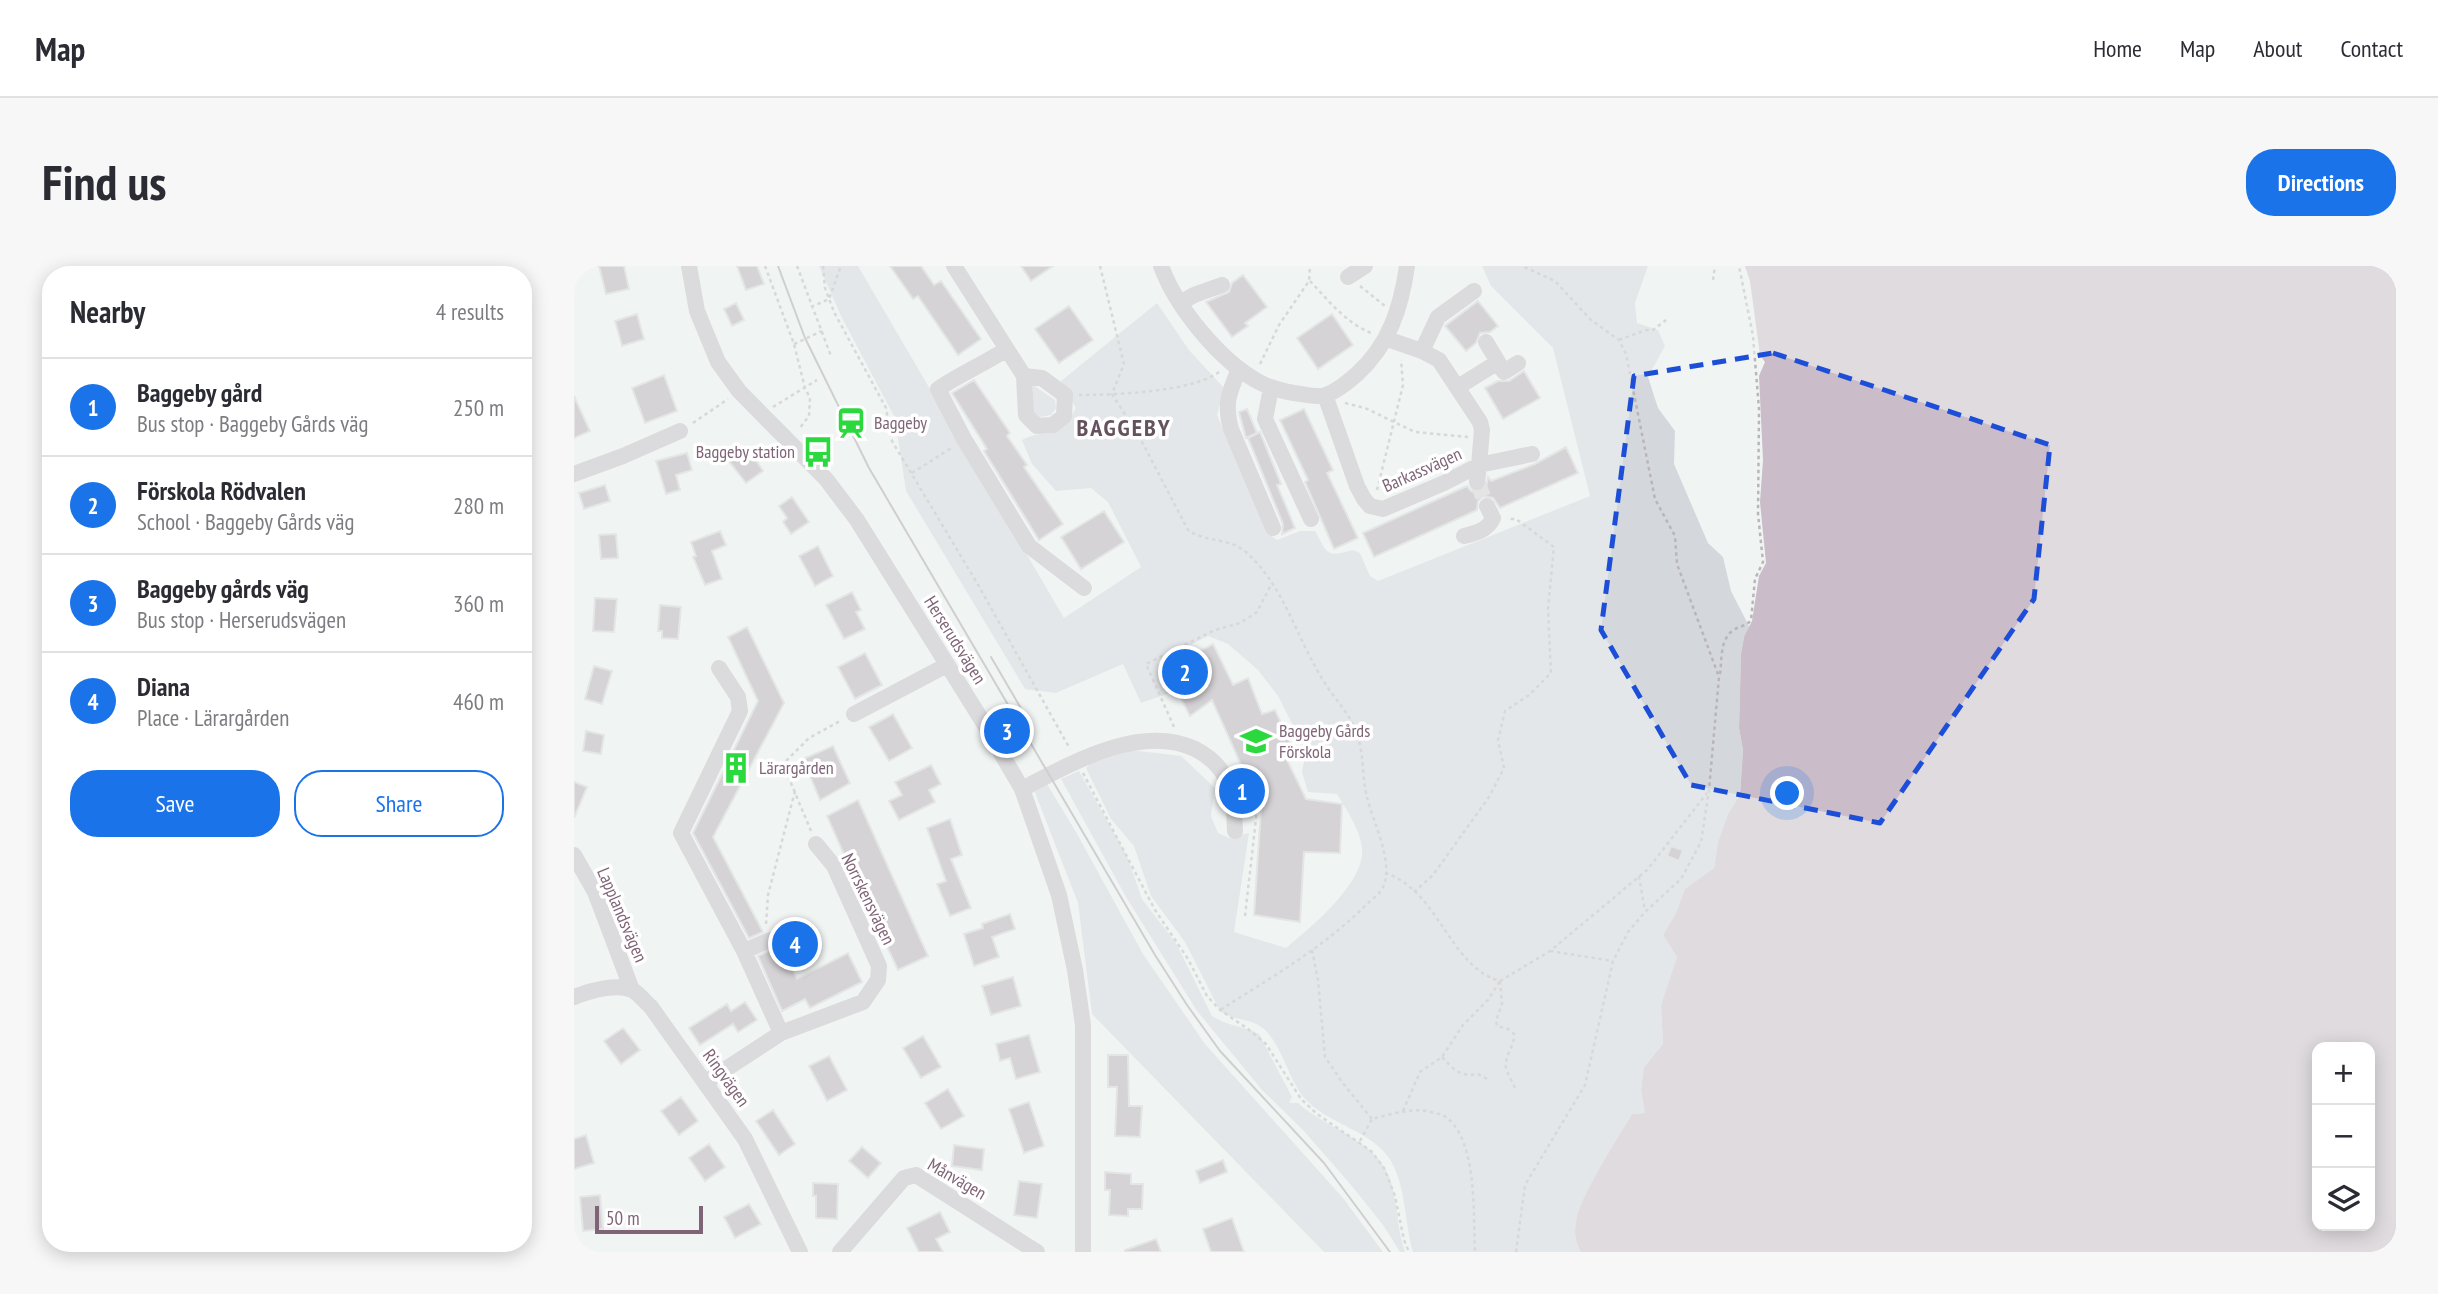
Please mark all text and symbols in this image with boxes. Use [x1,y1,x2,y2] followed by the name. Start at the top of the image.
[35,27,85,70] text: Map
[2093,33,2142,64] text: Home
[2180,33,2215,64] text: Map
[2253,33,2302,64] text: About
[2340,33,2403,64] text: Contact
[2246,149,2396,216] button: Directions
[42,150,166,214] text: Find us
[70,292,145,331] text: Nearby
[436,297,504,326] text: 4 results
[137,376,262,409] text: Baggeby gård
[88,393,99,422] text: 1
[453,393,504,422] text: 250 m
[834,406,868,440] station icon: Baggeby
[137,409,368,438] text: Bus stop · Baggeby Gårds väg
[874,411,927,434] place label: Baggeby
[1076,412,1172,443] district label: BAGGEBY
[801,435,835,469] bus stop icon: Baggeby station
[696,440,795,463] place label: Baggeby station
[1379,442,1465,497] street label: Barkassvägen
[137,474,306,507] text: Förskola Rödvalen
[88,491,99,520] text: 2
[453,491,504,520] text: 280 m
[137,507,354,536] text: School · Baggeby Gårds väg
[137,572,309,605] text: Baggeby gårds väg
[88,589,99,618] text: 3
[453,589,504,618] text: 360 m
[919,591,992,688] street label: Herserudsvägen
[137,605,346,634] text: Bus stop · Herserudsvägen
[1162,646,1208,698] pin: 2
[137,670,190,703] text: Diana
[88,687,99,716] text: 4
[453,687,504,716] text: 460 m
[137,703,289,732] text: Place · Lärargården
[984,705,1030,757] pin: 3
[1279,719,1370,763] place label: Baggeby Gårds Förskola
[1239,724,1273,758] school or university icon: Baggeby Gårds Förskola
[719,751,753,785] building icon: Lärargården
[759,756,834,779] place label: Lärargården
[1219,765,1265,817] pin: 1
[70,770,280,837] button: Save
[294,770,504,837] button: Share
[1770,776,1804,810] your location
[836,849,900,948] street label: Norrskensvägen
[592,864,653,966] street label: Lapplandsvägen
[772,918,818,970] pin: 4
[2312,1042,2375,1231] map controls
[2312,1042,2375,1105] button: +
[698,1044,755,1111] street label: Ringvägen
[2312,1105,2375,1168] button: −
[924,1153,991,1204] street label: Månvägen
[2312,1168,2375,1231] button: layers
[595,1203,704,1235] scale bar
[606,1206,640,1230] text: 50 m

